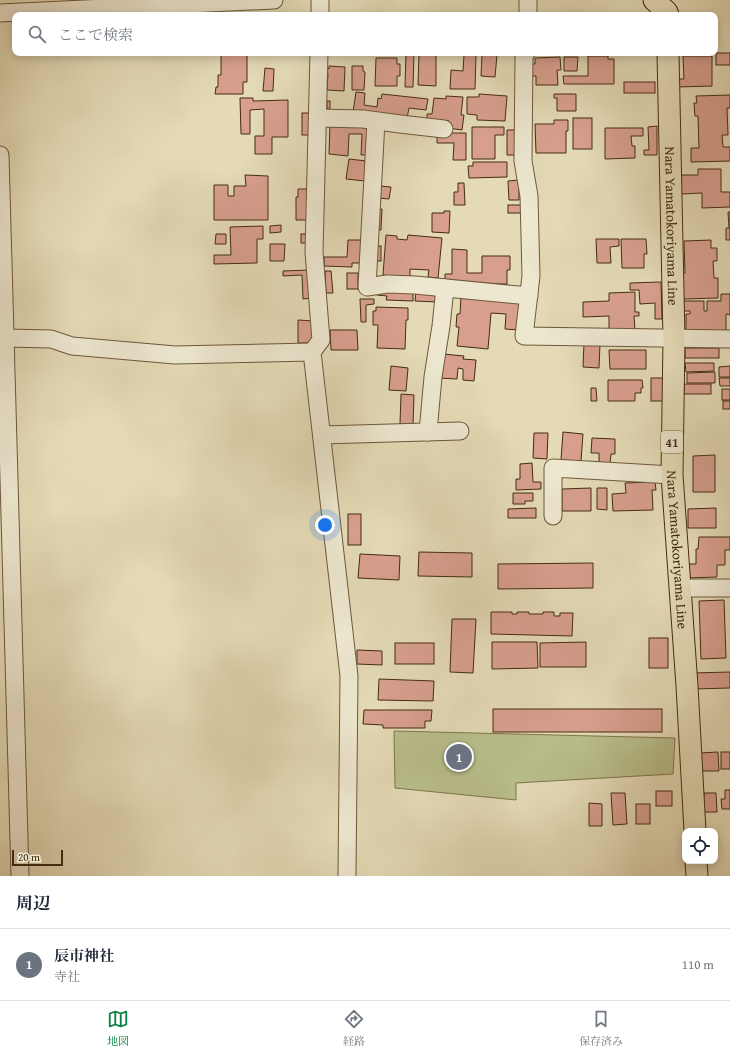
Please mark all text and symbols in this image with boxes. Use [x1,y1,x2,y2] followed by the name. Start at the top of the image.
[12,12,718,56] search box
[26,23,48,45] icon: search
[58,24,133,45] text: ここで検索
[660,146,683,306] street label: Nara Yamatokoriyama Line
[661,431,683,453] road number: 41
[662,470,693,630] street label: Nara Yamatokoriyama Line
[315,515,335,535] your location
[446,742,472,772] pin: 1
[682,828,718,864] map controls
[682,828,718,864] button: locate
[12,848,63,867] scale bar
[18,849,40,865] text: 20 m
[16,890,50,915] text: 周辺
[54,945,114,966] text: 辰市神社
[26,955,32,974] text: 1
[682,955,714,974] text: 110 m
[54,967,80,986] text: 寺社
[107,1008,129,1049] tab: 地図
[343,1008,365,1049] tab: 経路
[579,1008,623,1049] tab: 保存済み

